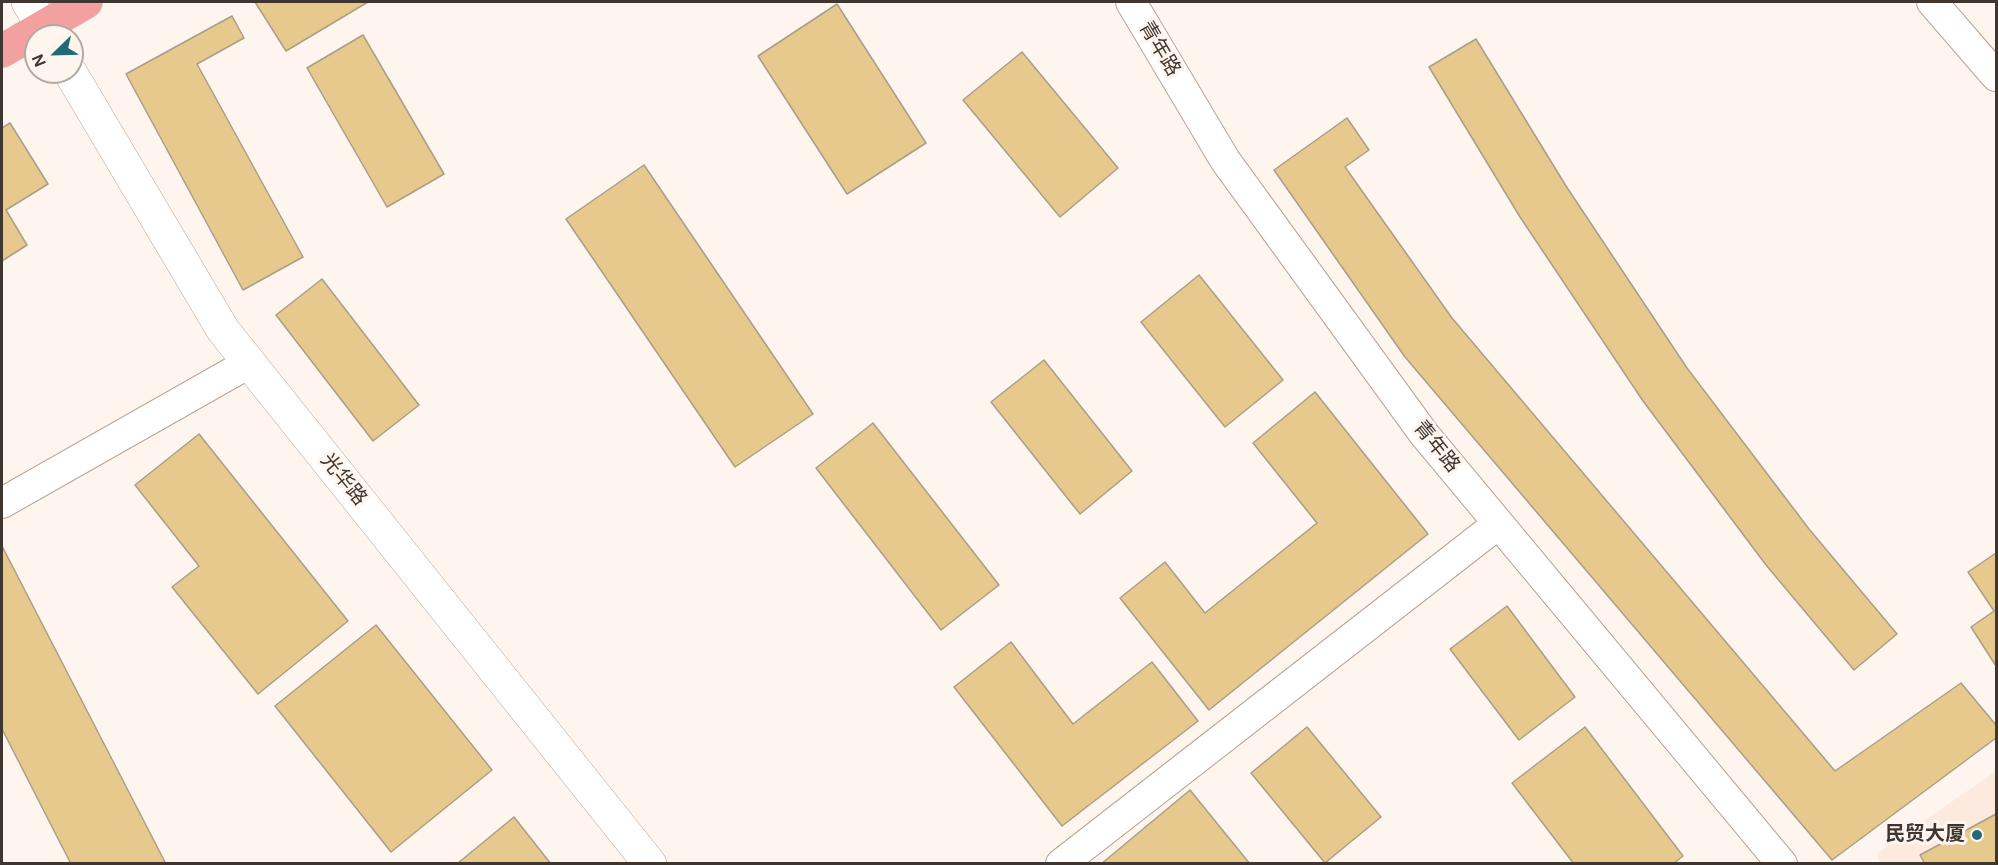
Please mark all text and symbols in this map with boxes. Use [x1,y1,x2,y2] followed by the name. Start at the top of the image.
[1133,17,1185,81] street label: 青年路
[24,24,84,84] north arrow
[27,51,51,70] text: N
[1408,416,1464,478] street label: 青年路
[315,449,371,511] street label: 光华路
[1885,823,1965,847] place label: 民贸大厦
[1970,828,1984,842] marker: 民贸大厦

